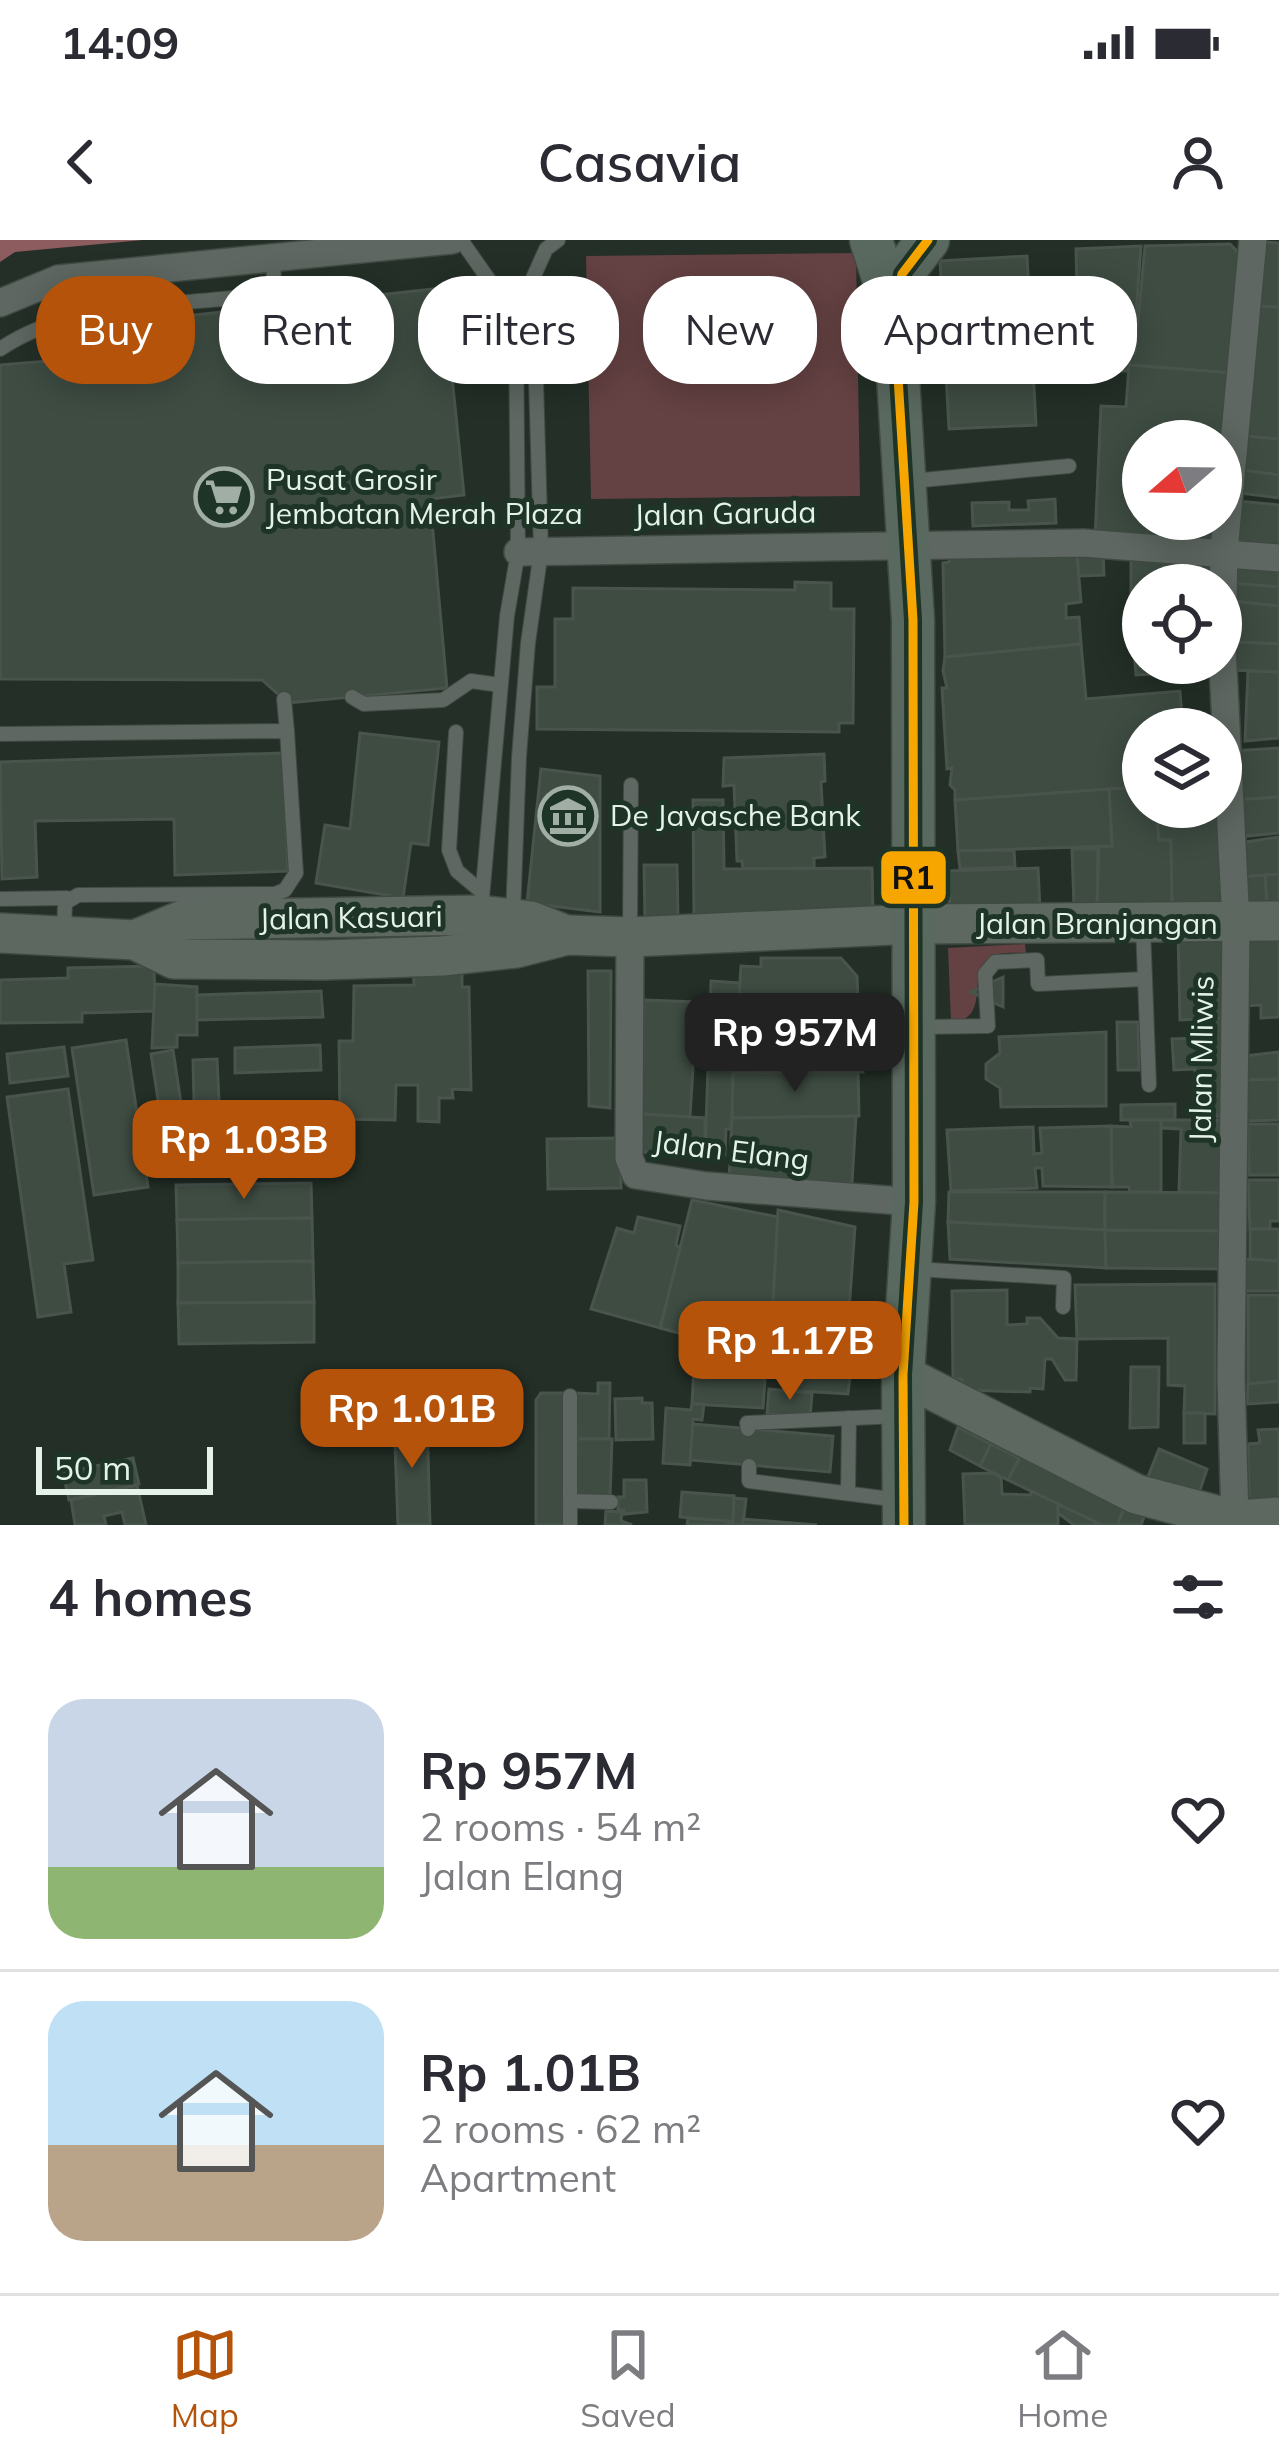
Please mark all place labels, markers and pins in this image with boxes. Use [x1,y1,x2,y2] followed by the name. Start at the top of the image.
[266,460,583,532] place label: Pusat Grosir Jembatan Merah Plaza
[193,466,255,528] supermarket icon: Pusat Grosir Jembatan Merah Plaza
[537,785,599,847] museum icon: De Javasche Bank
[610,796,861,834] place label: De Javasche Bank
[684,993,906,1095] pin: Rp 957M
[120,1100,368,1202] pin: Rp 1.03B
[666,1301,914,1403] pin: Rp 1.17B
[288,1369,536,1471] pin: Rp 1.01B

